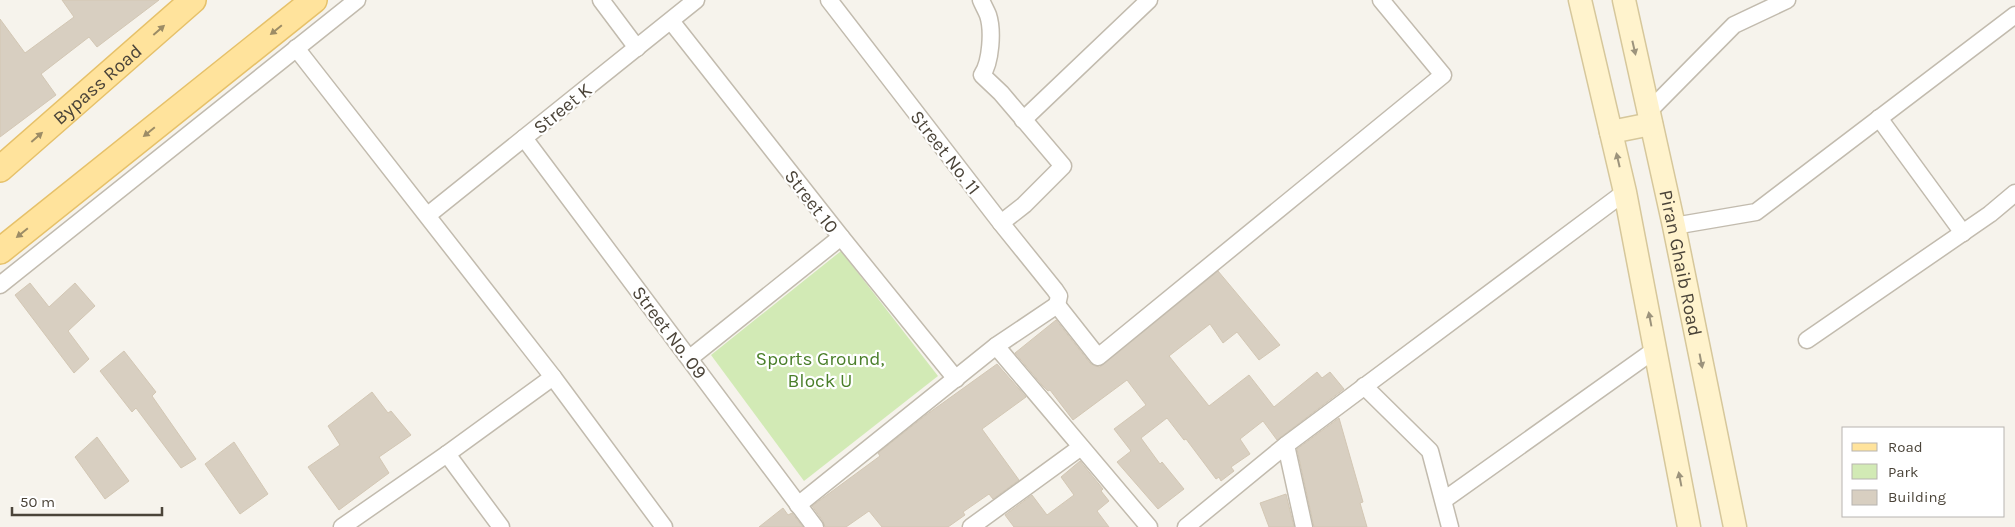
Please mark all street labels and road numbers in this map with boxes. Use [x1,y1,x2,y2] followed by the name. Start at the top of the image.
[49,40,147,129] street label: Bypass Road
[529,78,596,139] street label: Street K
[906,106,985,199] street label: Street No. 11
[780,166,843,238] street label: Street 10
[1654,188,1706,338] street label: Piran Ghaib Road
[627,282,711,383] street label: Street No. 09

